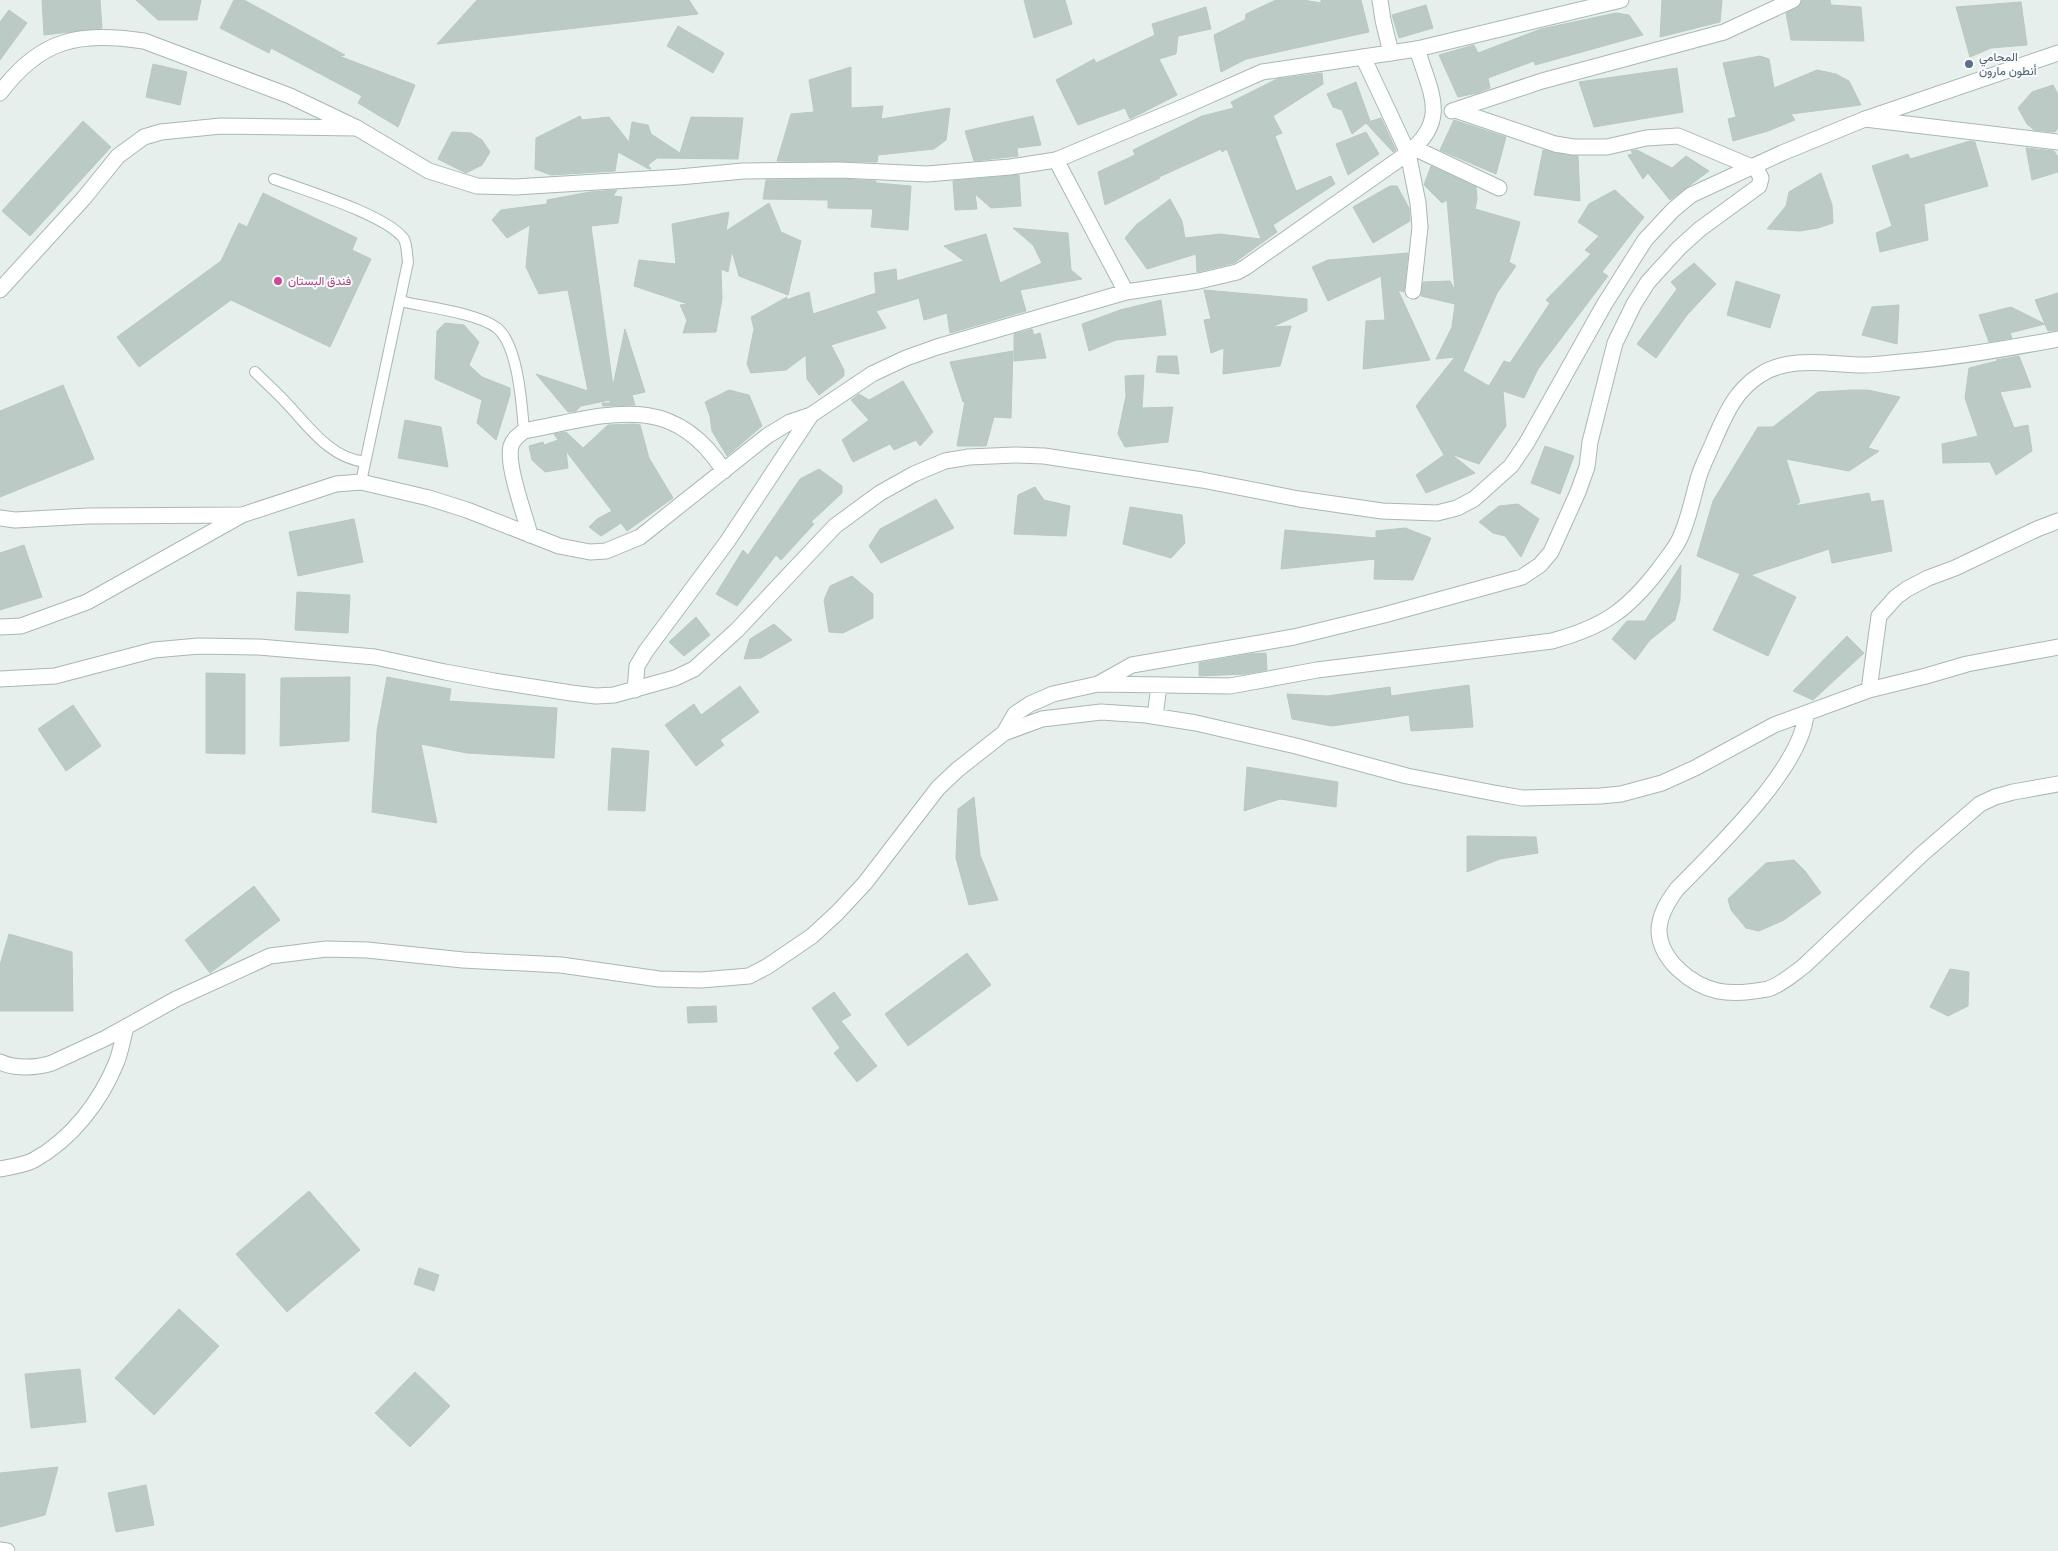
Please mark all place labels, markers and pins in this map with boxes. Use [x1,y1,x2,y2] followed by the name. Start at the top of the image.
[1979,49,2037,79] place label: المحامي أنطون مارون
[1963,58,1975,70] marker: المحامي أنطون مارون
[288,273,351,289] place label: فندق البستان
[272,275,284,287] marker: فندق البستان

